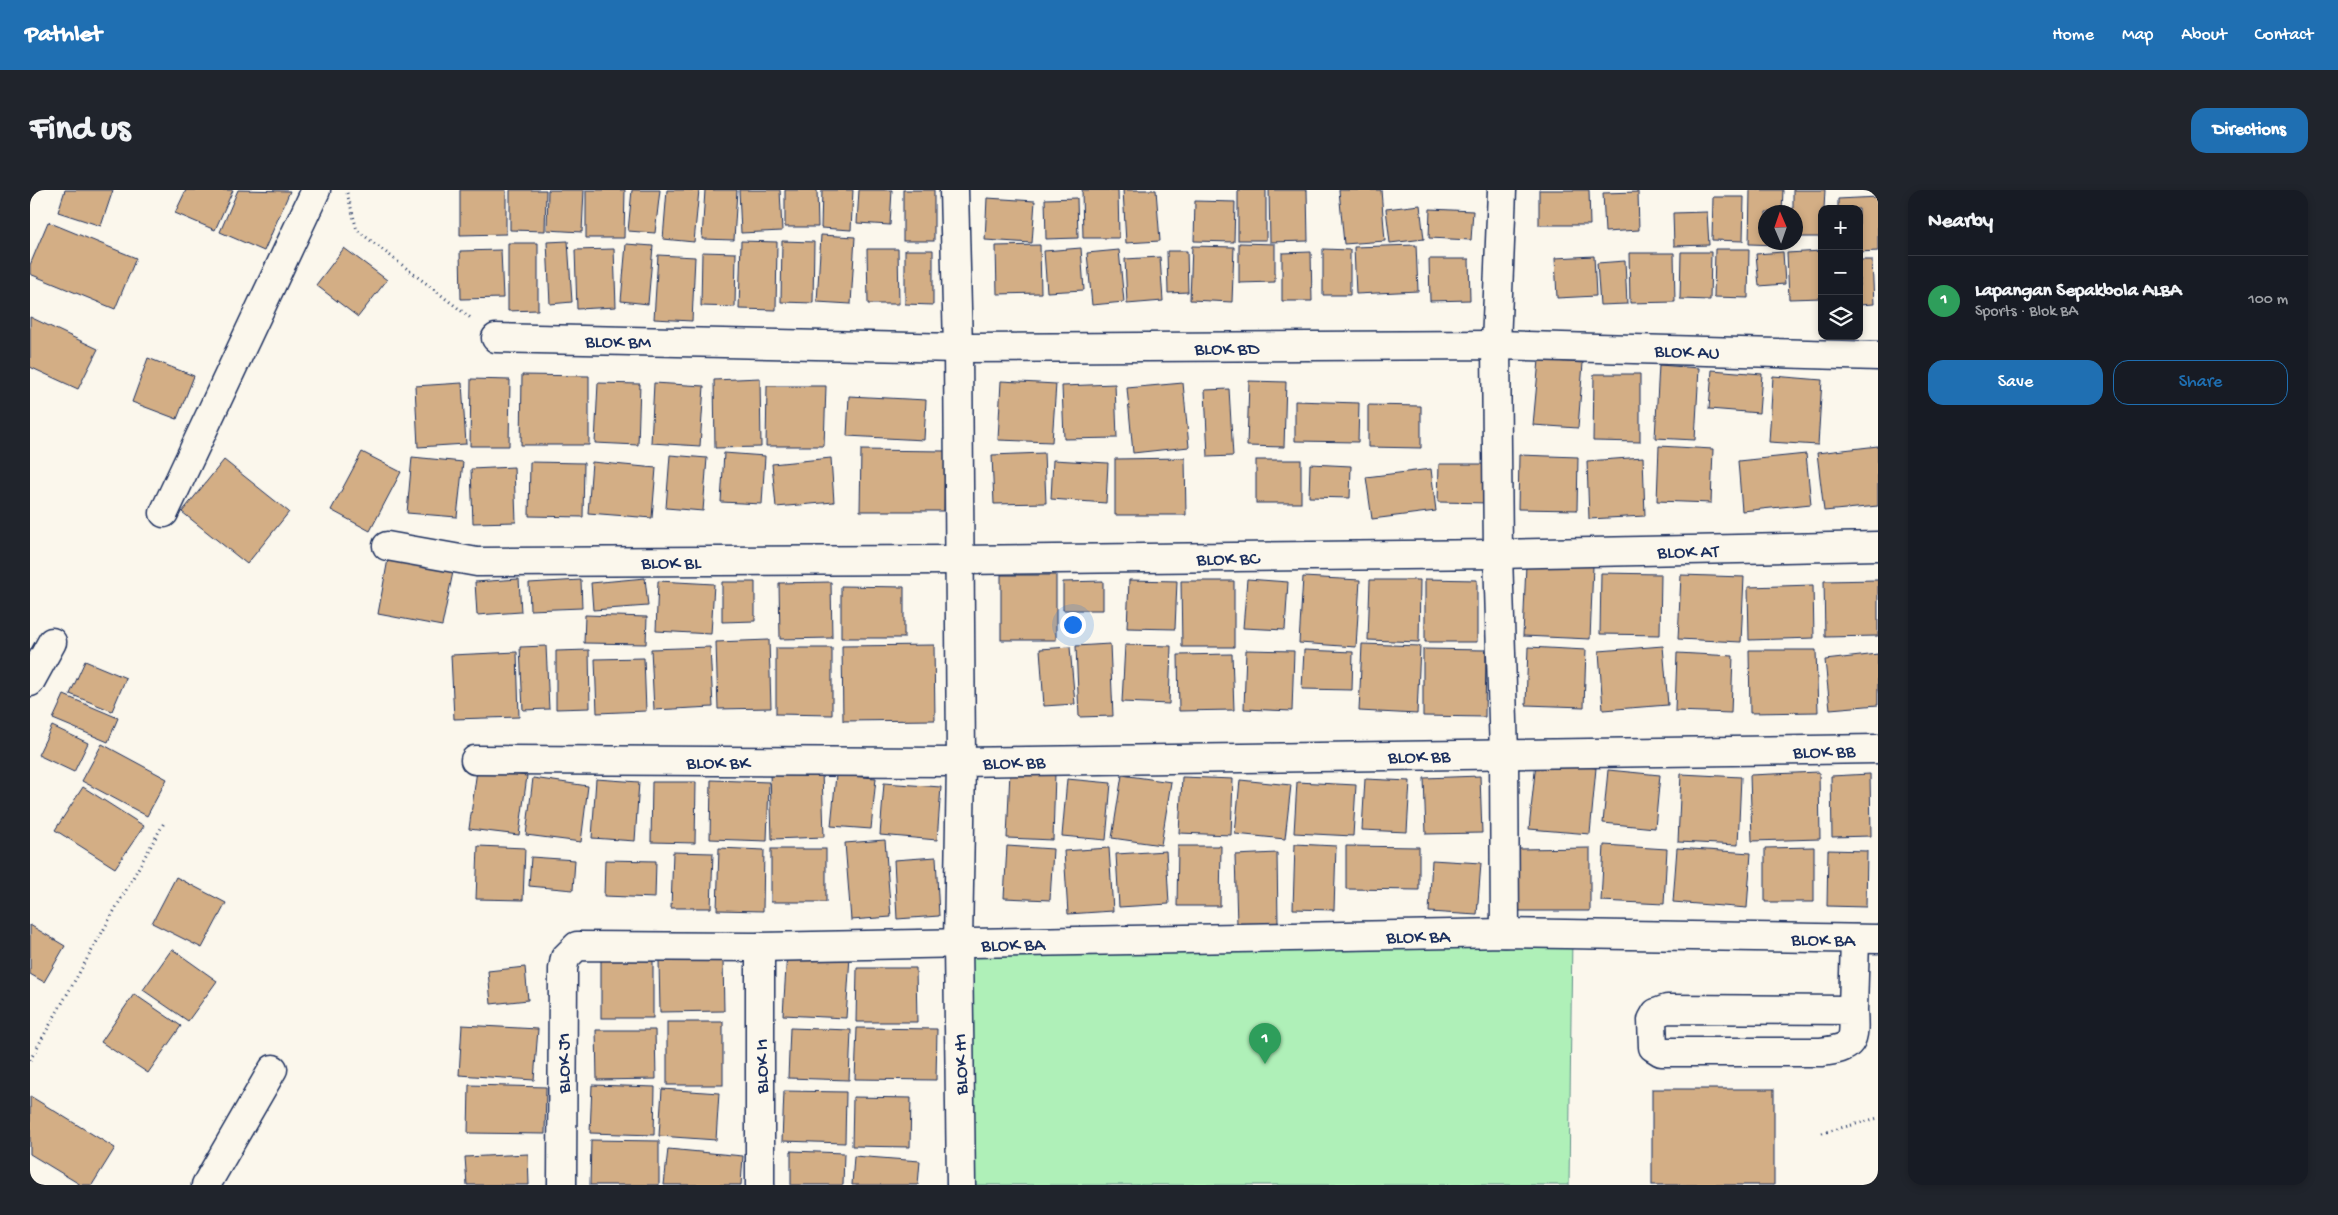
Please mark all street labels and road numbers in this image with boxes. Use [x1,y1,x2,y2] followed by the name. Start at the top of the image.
[584,331,652,356] street label: BLOK BM
[1193,339,1260,362] street label: BLOK BD
[1653,341,1720,366] street label: BLOK AU
[1656,541,1720,566] street label: BLOK AT
[1195,548,1261,573] street label: BLOK BC
[640,553,702,576] street label: BLOK BL
[1792,741,1857,766] street label: BLOK BB
[1387,746,1452,771] street label: BLOK BB
[982,752,1047,777] street label: BLOK BB
[685,753,752,776] street label: BLOK BK
[1385,926,1452,951] street label: BLOK BA
[1790,929,1857,954] street label: BLOK BA
[980,934,1047,959] street label: BLOK BA
[554,1033,577,1094] street label: BLOK J1
[950,1033,975,1096] street label: BLOK H1
[752,1038,775,1095] street label: BLOK I1

